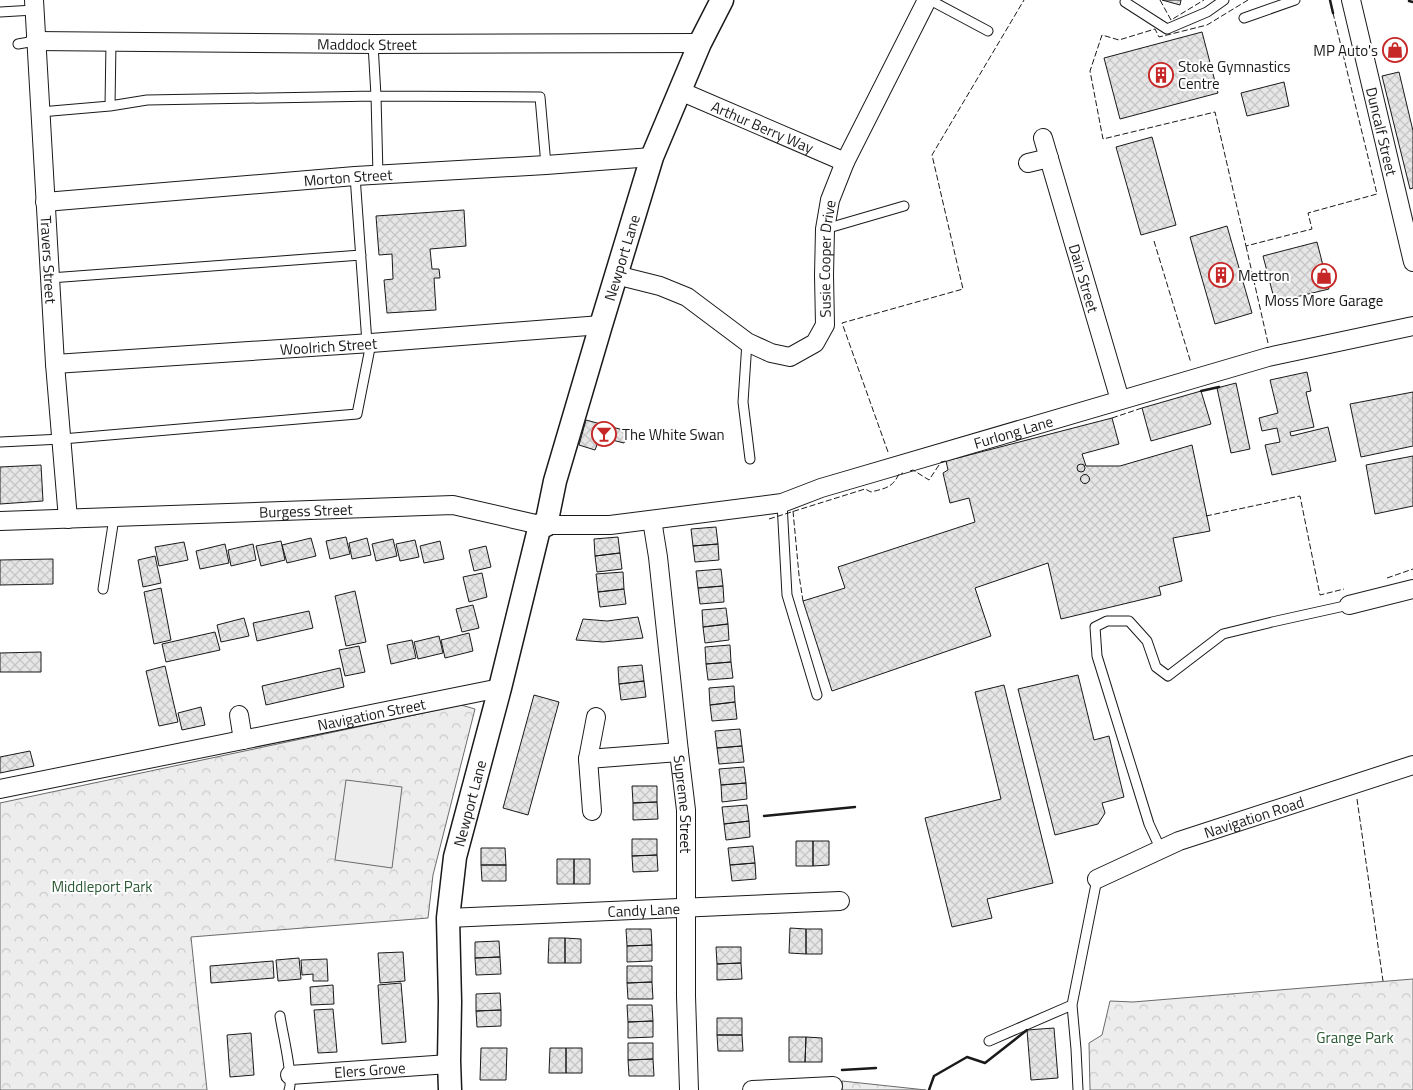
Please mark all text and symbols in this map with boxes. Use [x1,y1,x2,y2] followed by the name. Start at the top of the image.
[317,32,418,56] street label: Maddock Street
[1382,37,1408,63] shop icon: MP Auto's
[1313,39,1378,62] place label: MP Auto's
[1178,55,1291,95] place label: Stoke Gymnastics Centre
[1148,62,1174,88] building icon: Stoke Gymnastics Centre
[1361,85,1404,179] street label: Duncalf Street
[708,94,818,159] street label: Arthur Berry Way
[303,162,394,192] street label: Morton Street
[812,198,841,318] street label: Susie Cooper Drive
[598,212,645,304] street label: Newport Lane
[35,215,63,305] street label: Travers Street
[1063,241,1105,316] street label: Dain Street
[1208,262,1234,288] building icon: Mettron
[1311,263,1337,289] shop icon: Moss More Garage
[1238,264,1290,287] place label: Mettron
[1265,289,1383,312] place label: Moss More Garage
[279,331,379,361] street label: Woolrich Street
[971,409,1056,454] street label: Furlong Lane
[591,421,617,447] bar icon: The White Swan
[622,423,725,446] place label: The White Swan
[259,497,354,523] street label: Burgess Street
[315,692,428,736] street label: Navigation Street
[668,754,698,854] street label: Supreme Street
[447,757,492,849] street label: Newport Lane
[1201,790,1307,844] street label: Navigation Road
[51,875,153,898] park label: Middleport Park
[607,896,681,923] street label: Candy Lane
[1316,1026,1394,1049] park label: Grange Park
[333,1056,406,1083] street label: Elers Grove

